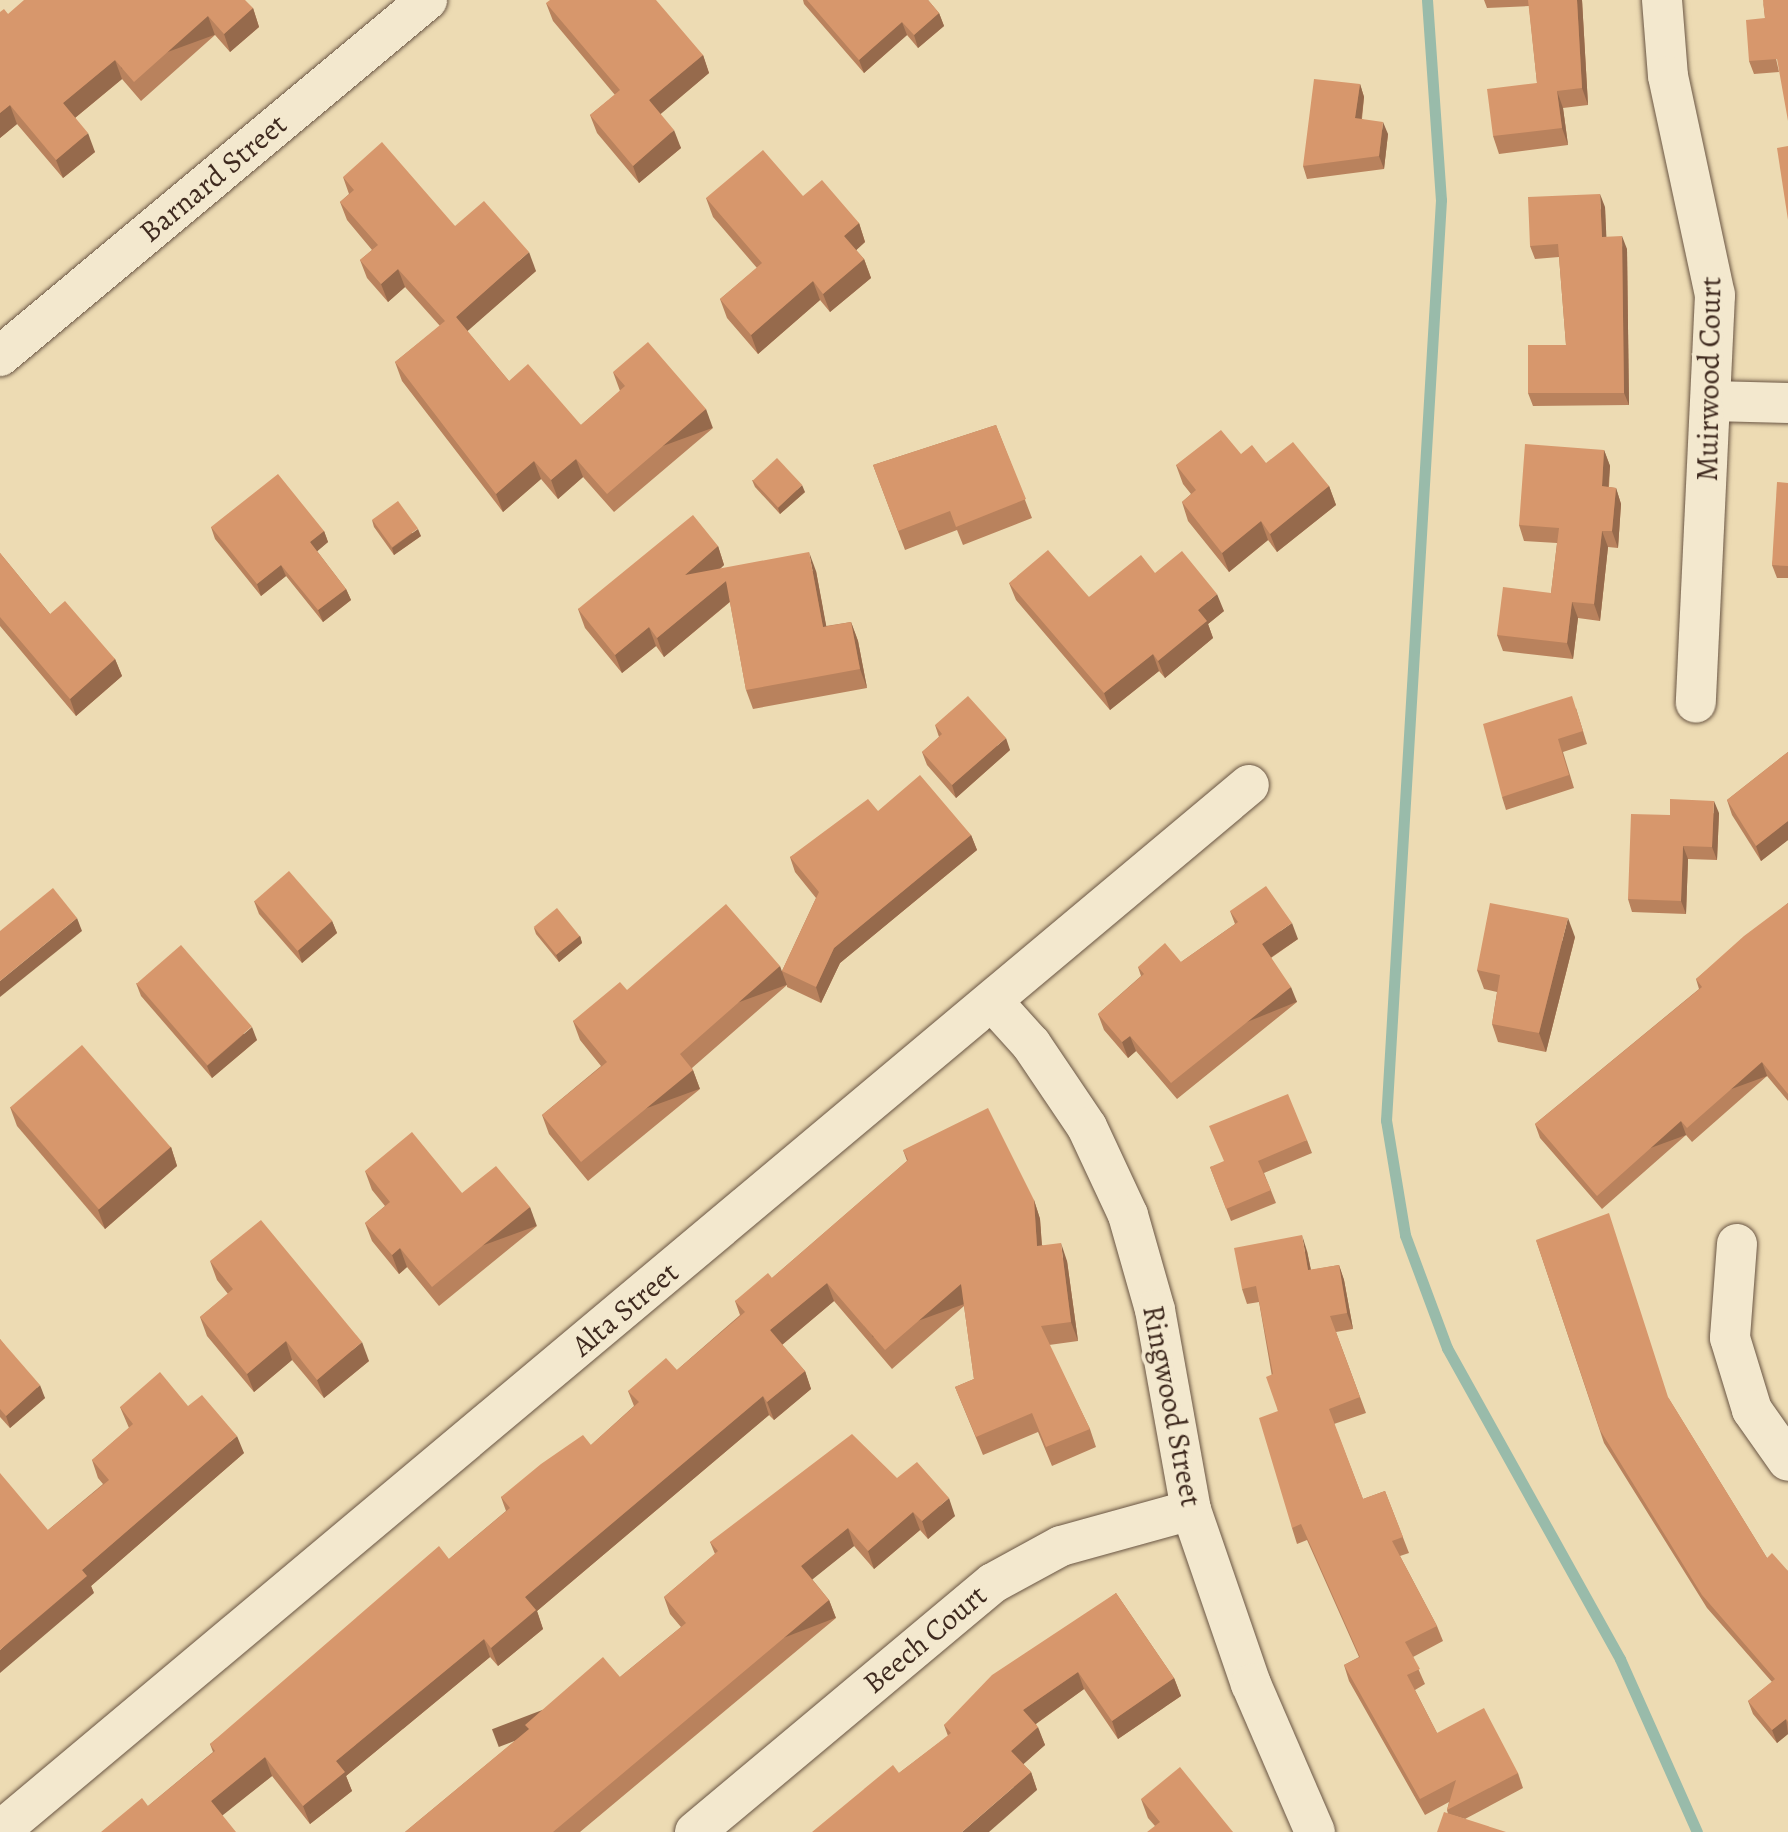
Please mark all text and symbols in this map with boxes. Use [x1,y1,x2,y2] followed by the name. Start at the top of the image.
[132,106,294,250] street label: Barnard Street
[1689,276,1729,482] street label: Muirwood Court
[564,1254,686,1364] street label: Alta Street
[1135,1302,1209,1510] street label: Ringwood Street
[856,1577,994,1701] street label: Beech Court

